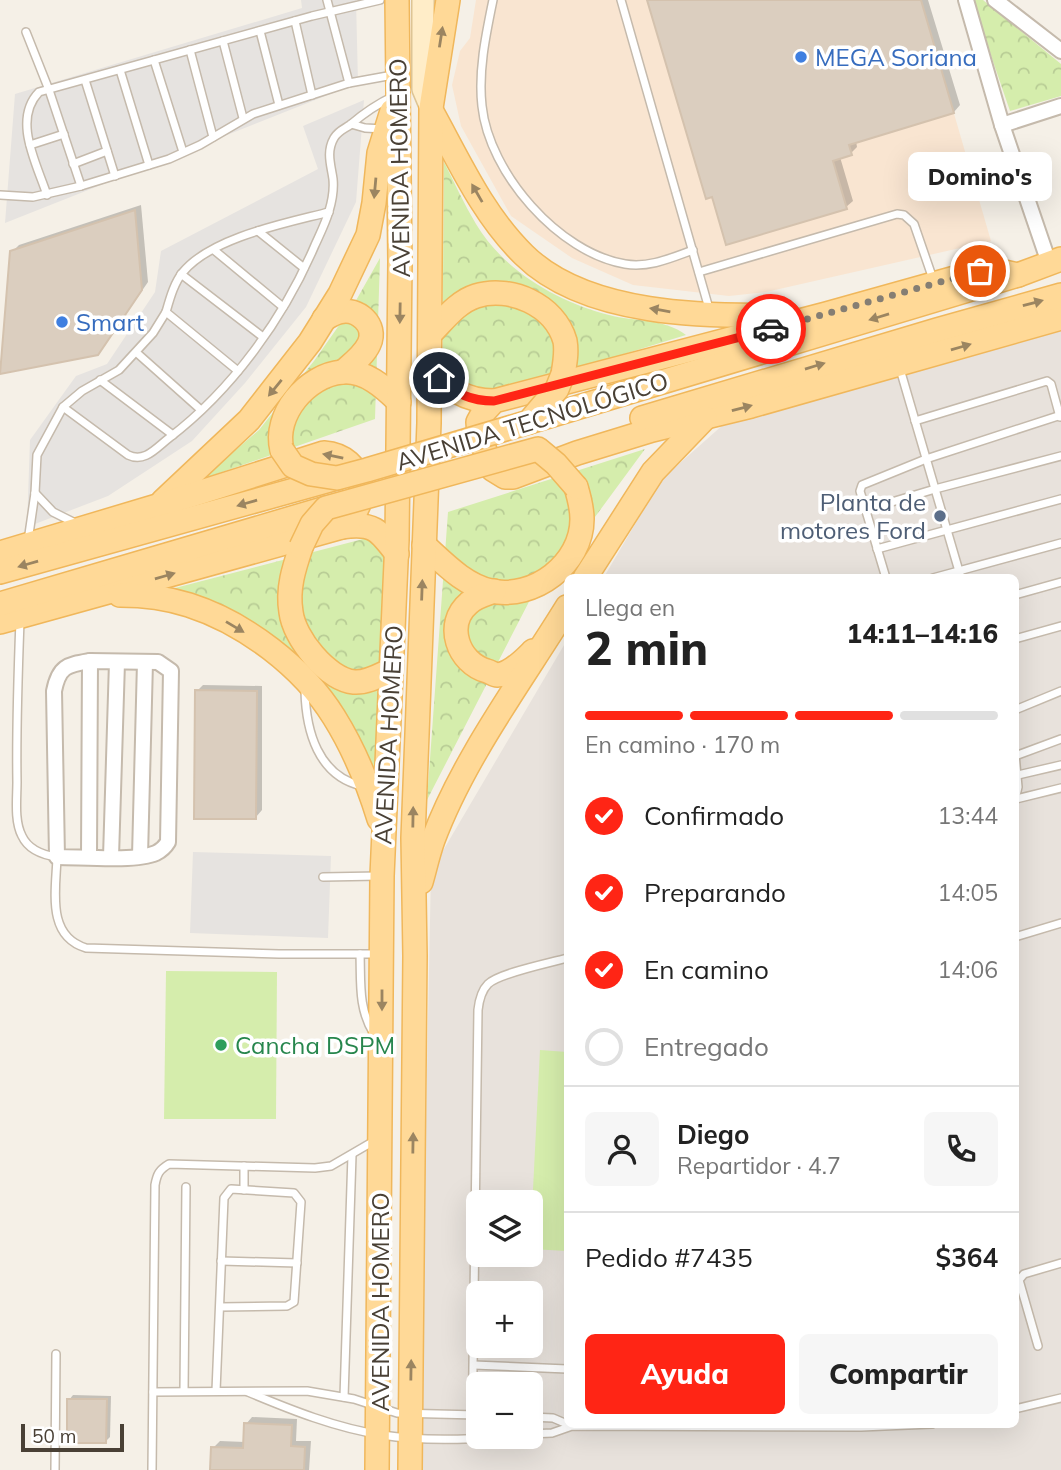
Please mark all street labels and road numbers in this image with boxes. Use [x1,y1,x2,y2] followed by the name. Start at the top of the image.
[382,58,416,278] street label: AVENIDA HOMERO
[392,365,672,477] street label: AVENIDA TECNOLÓGICO
[367,625,409,845] street label: AVENIDA HOMERO
[365,1192,395,1412] street label: AVENIDA HOMERO

